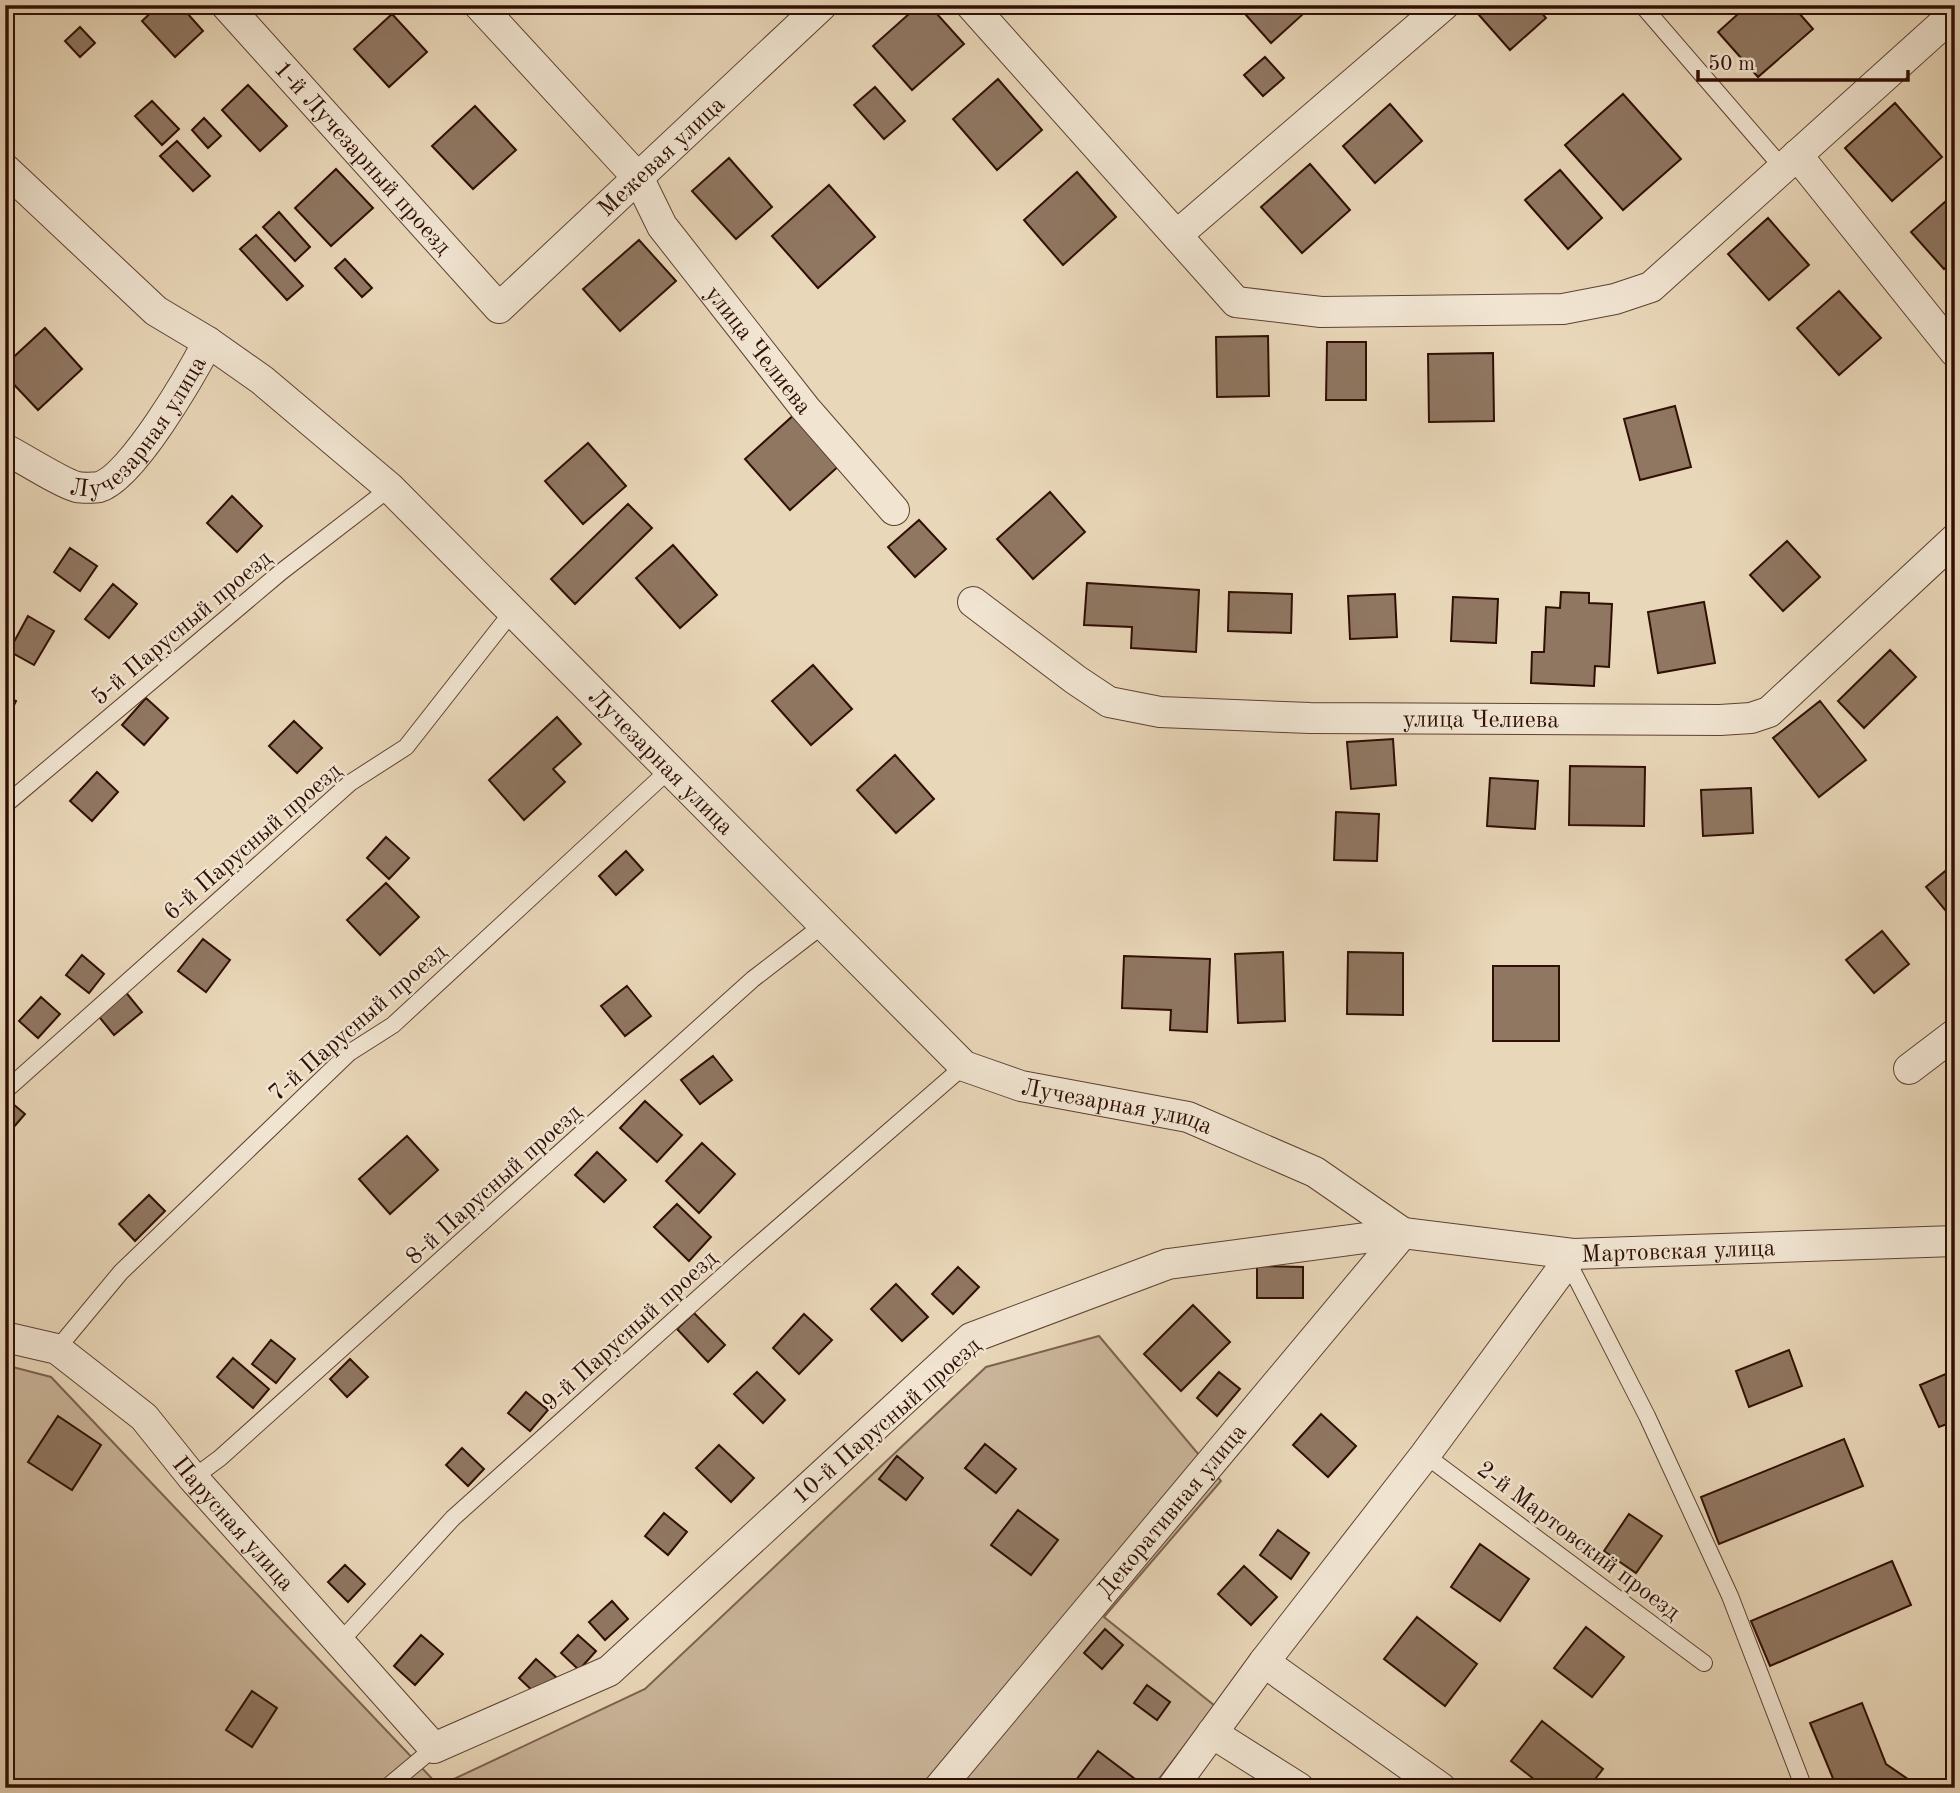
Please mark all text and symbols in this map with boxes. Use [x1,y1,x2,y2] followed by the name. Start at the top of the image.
[1698,38,1908,82] scale bar
[1708,54,1755,75] text: 50 m
[269,57,455,260] street label: 1-й Лучезарный проезд
[595,93,730,222] street label: Межевая улица
[700,282,815,420] street label: улица Челиева
[68,353,212,502] street label: Лучезарная улица
[88,546,277,710] street label: 5-й Парусный проезд
[583,685,737,840] street label: Лучезарная улица
[1403,708,1559,733] street label: улица Челиева
[160,759,347,926] street label: 6-й Парусный проезд
[265,940,452,1107] street label: 7-й Парусный проезд
[1019,1076,1216,1140] street label: Лучезарная улица
[402,1101,587,1270] street label: 8-й Парусный проезд
[1581,1237,1776,1268] street label: Мартовская улица
[538,1247,723,1416] street label: 9-й Парусный проезд
[789,1333,986,1509] street label: 10-й Парусный проезд
[1093,1420,1252,1603] street label: Декоративная улица
[167,1453,298,1596] street label: Парусная улица
[1472,1458,1684,1626] street label: 2-й Мартовский проезд

